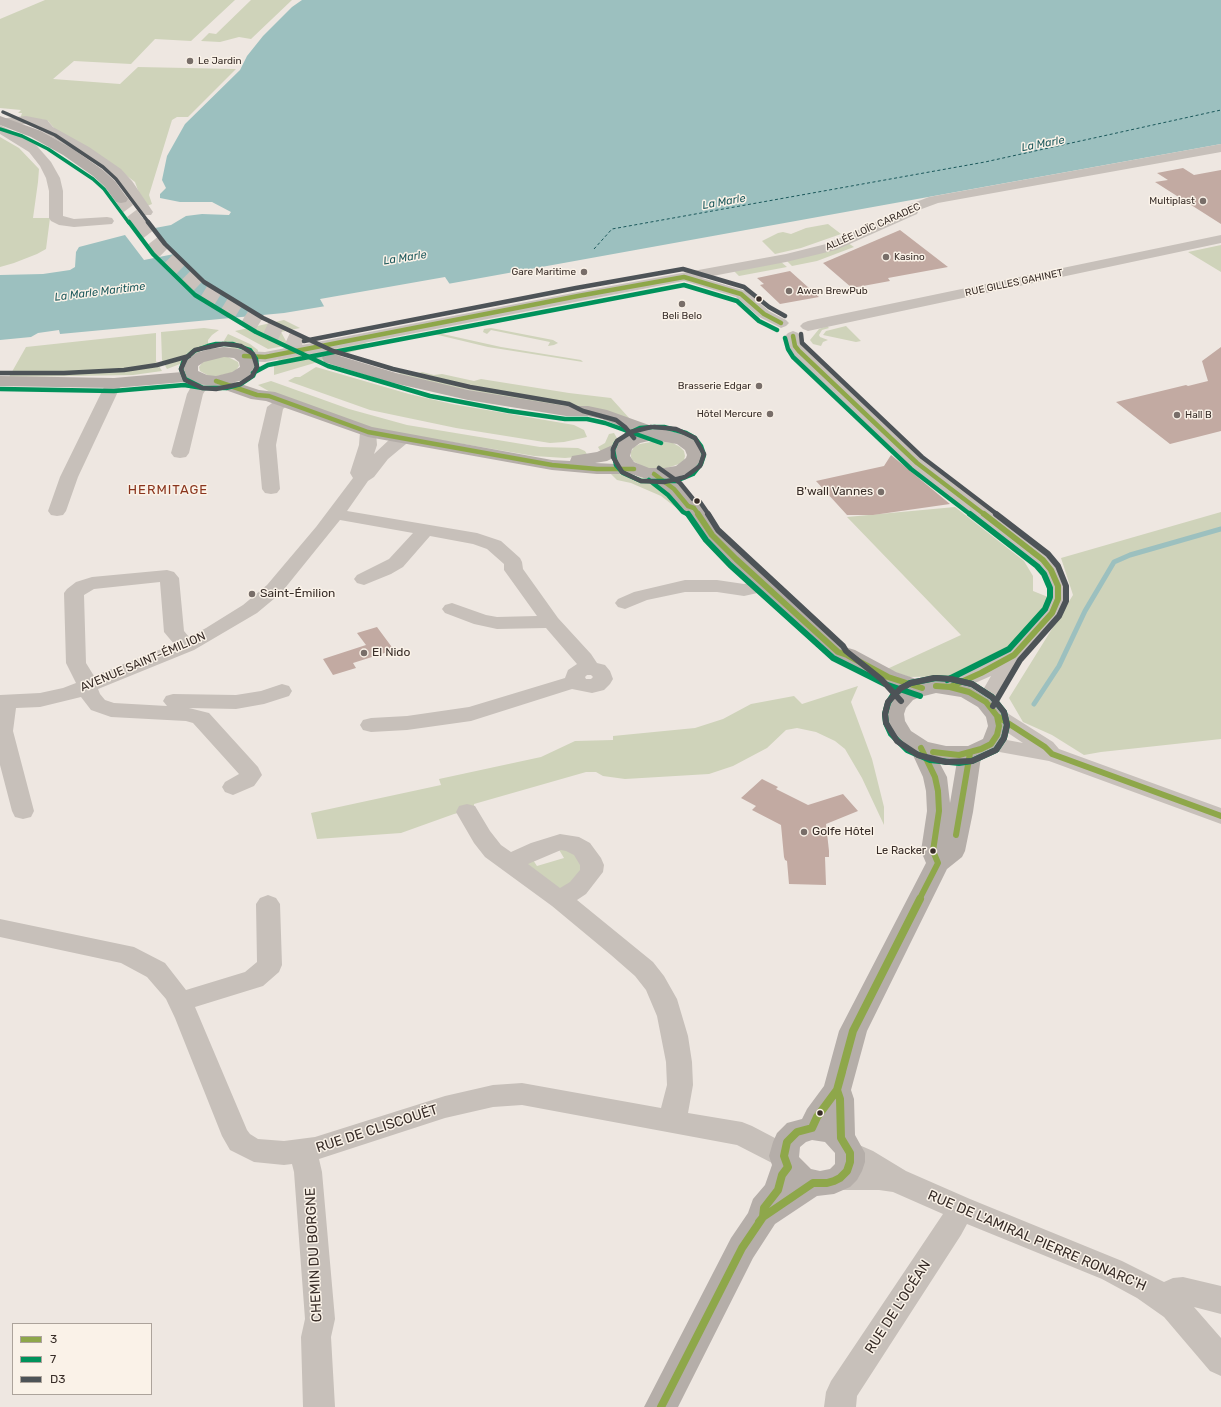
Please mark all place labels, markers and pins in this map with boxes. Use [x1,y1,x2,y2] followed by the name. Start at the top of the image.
[198,55,242,67] place label: Le Jardin
[185,56,195,66] marker: Le Jardin
[1149,195,1195,207] place label: Multiplast
[1198,196,1208,206] marker: Multiplast
[894,251,925,263] place label: Kasino
[881,252,891,262] marker: Kasino
[511,266,576,278] place label: Gare Maritime
[579,267,589,277] marker: Gare Maritime
[797,285,868,297] place label: Awen BrewPub
[784,286,794,296] marker: Awen BrewPub
[754,294,764,304] unlabelled marker
[677,299,687,309] marker: Beli Belo
[662,310,702,322] place label: Beli Belo
[678,380,751,392] place label: Brasserie Edgar
[754,381,764,391] marker: Brasserie Edgar
[697,408,762,420] place label: Hôtel Mercure
[765,409,775,419] marker: Hôtel Mercure
[1185,409,1212,421] place label: Hall B
[1172,410,1182,420] marker: Hall B
[796,485,873,499] place label: B'wall Vannes
[876,487,886,497] marker: B'wall Vannes
[692,496,702,506] unlabelled marker
[260,587,335,601] place label: Saint-Émilion
[247,589,257,599] marker: Saint-Émilion
[372,646,410,660] place label: El Nido
[359,648,369,658] marker: El Nido
[812,825,874,839] place label: Golfe Hôtel
[799,827,809,837] marker: Golfe Hôtel
[876,844,926,858] place label: Le Racker
[928,846,938,856] marker: Le Racker
[815,1108,825,1118] unlabelled marker

